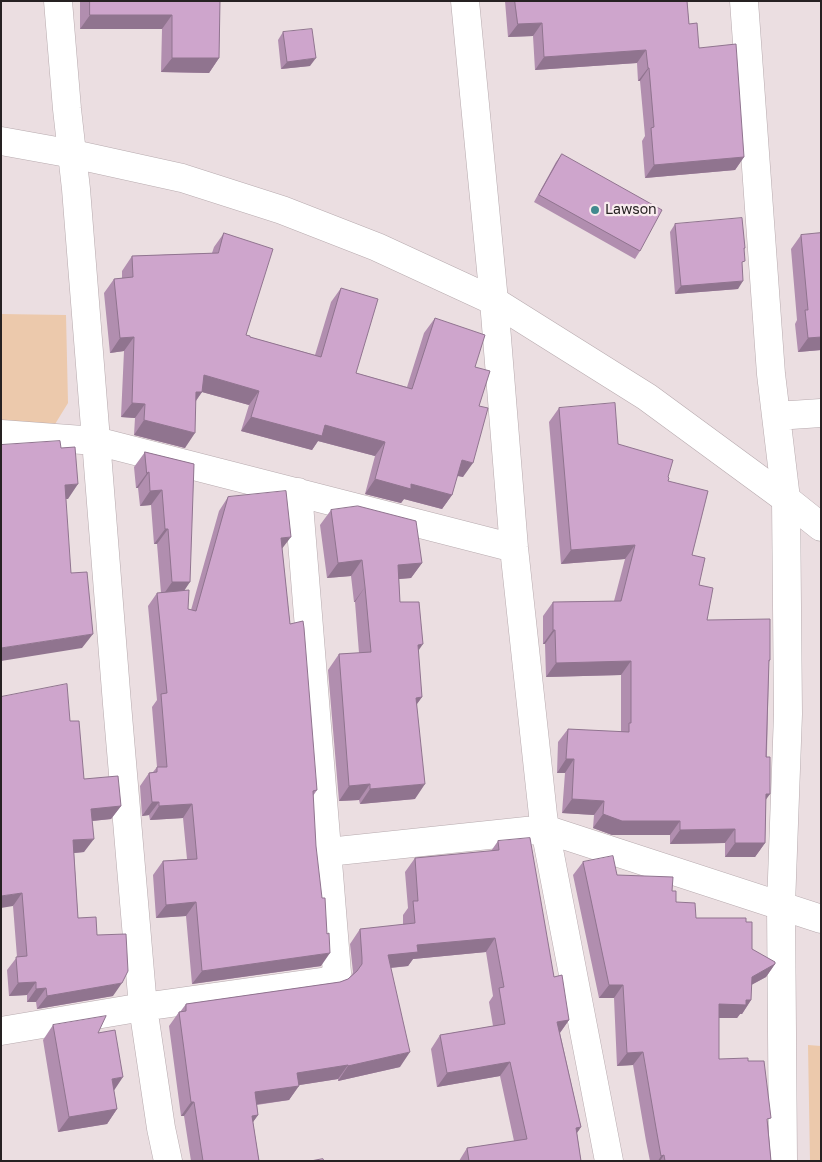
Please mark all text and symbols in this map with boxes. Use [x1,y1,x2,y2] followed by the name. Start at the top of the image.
[605,202,657,218] place label: Lawson
[589,204,601,216] marker: Lawson

